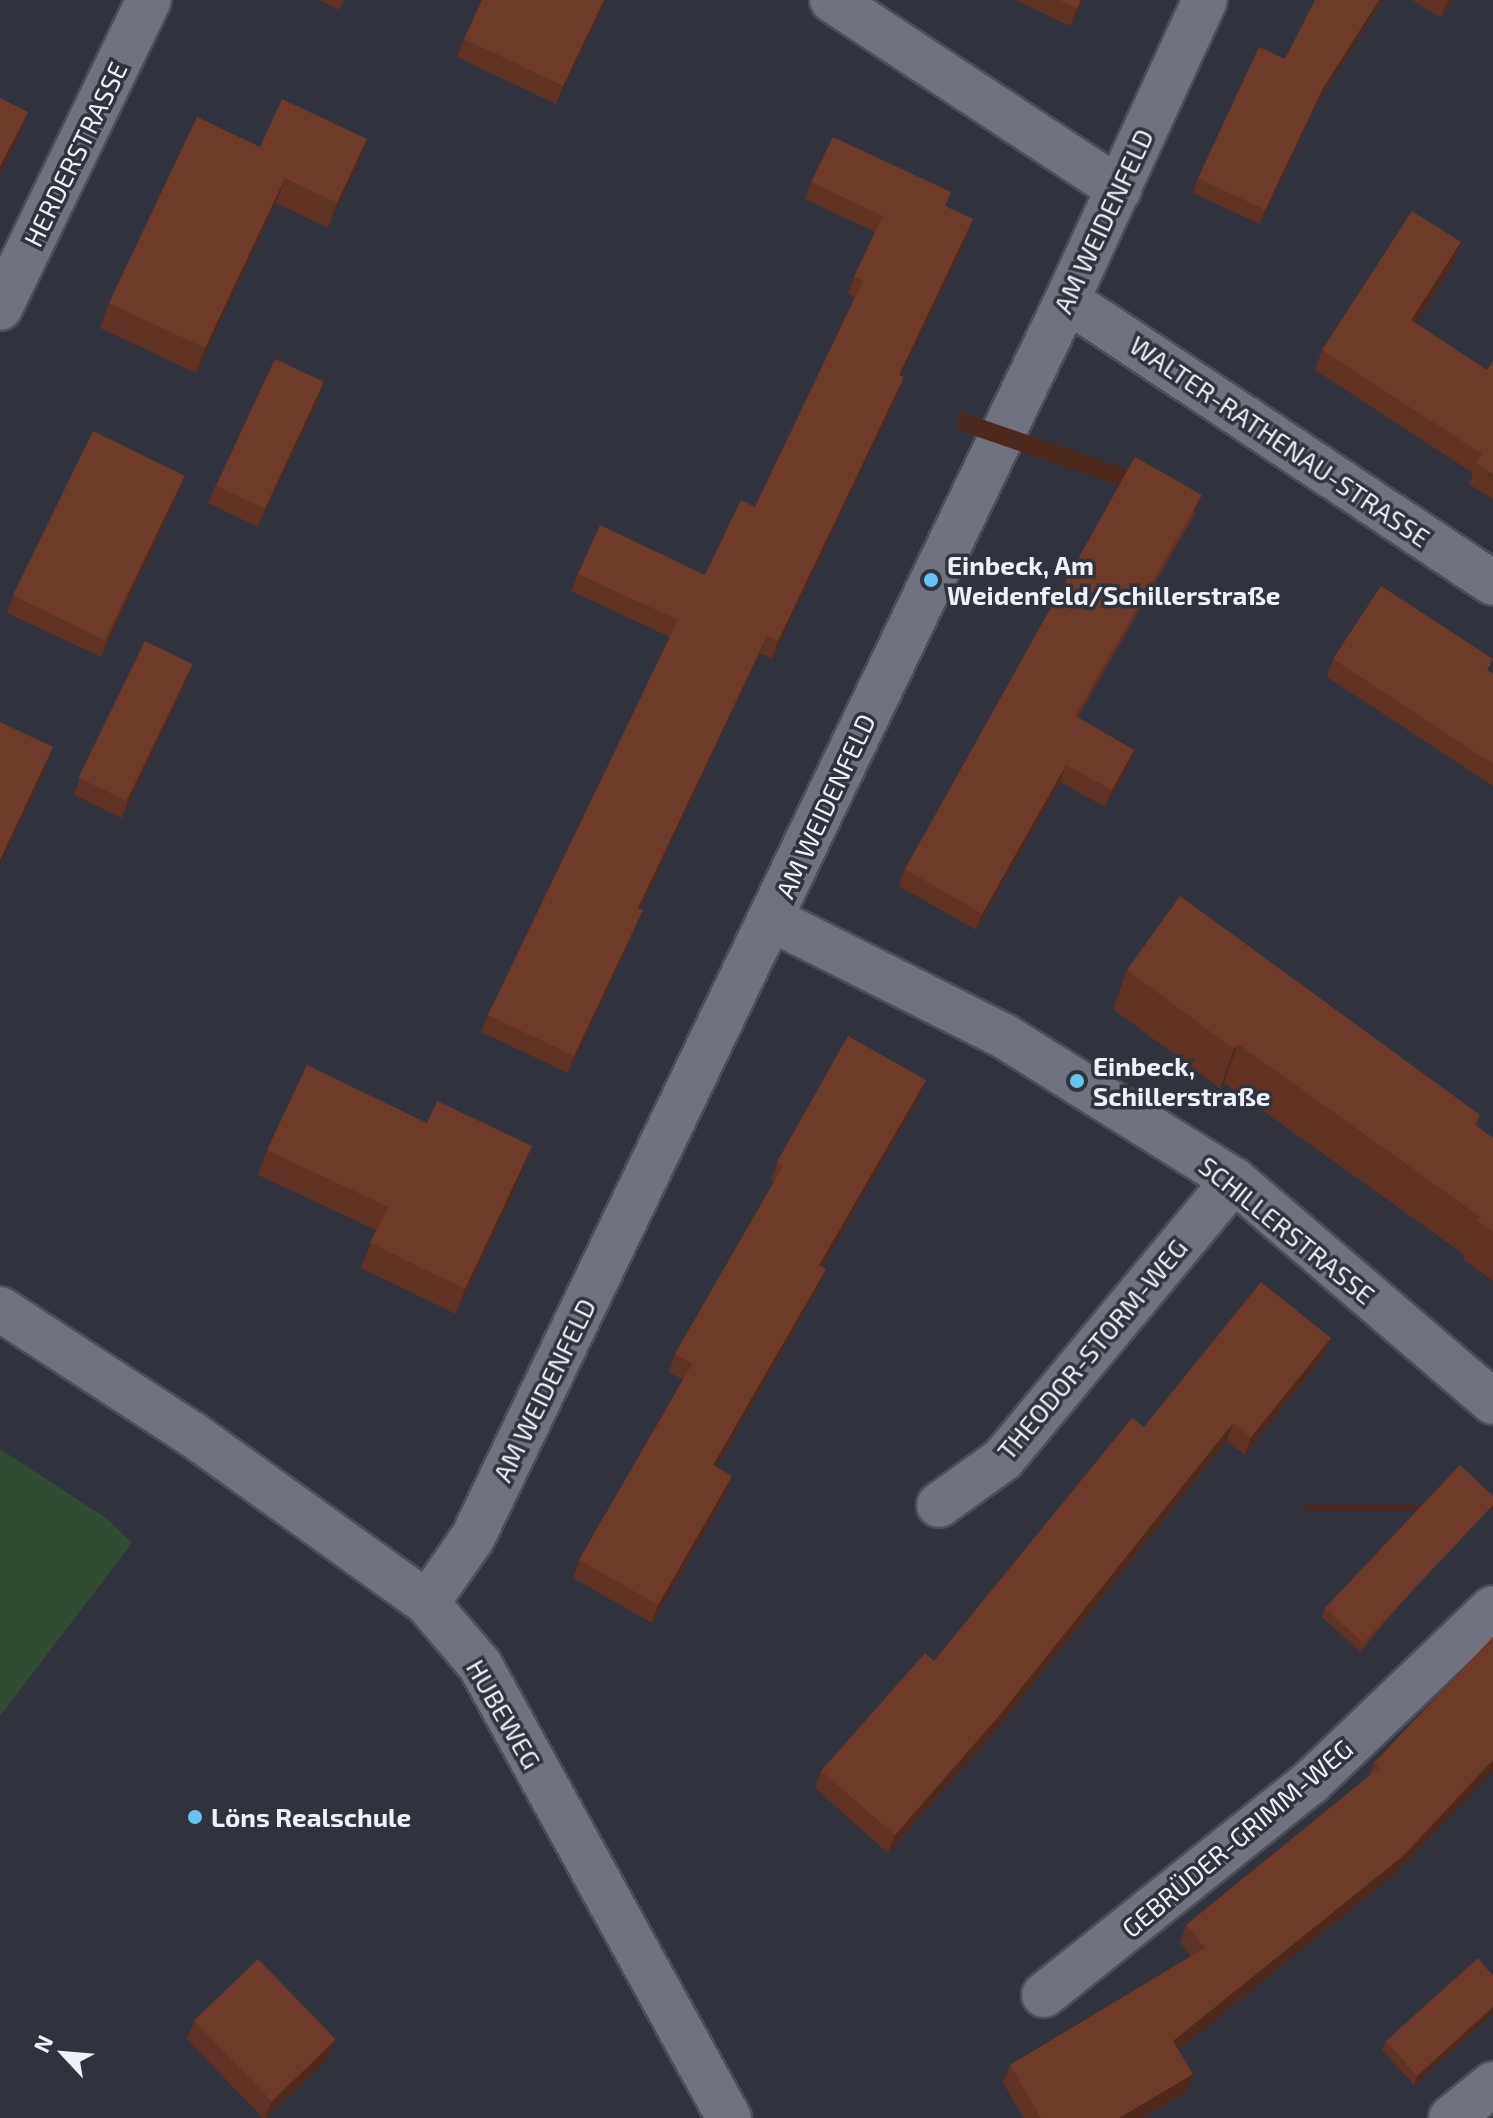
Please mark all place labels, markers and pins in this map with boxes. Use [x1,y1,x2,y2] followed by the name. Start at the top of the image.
[947,549,1280,610] place label: Einbeck, Am Weidenfeld/Schillerstraße
[922,571,940,589] marker: Einbeck, Am Weidenfeld/Schillerstraße
[1093,1050,1270,1112] place label: Einbeck, Schillerstraße
[1068,1072,1086,1090] marker: Einbeck, Schillerstraße
[211,1801,411,1833] place label: Löns Realschule
[186,1808,204,1826] marker: Löns Realschule

